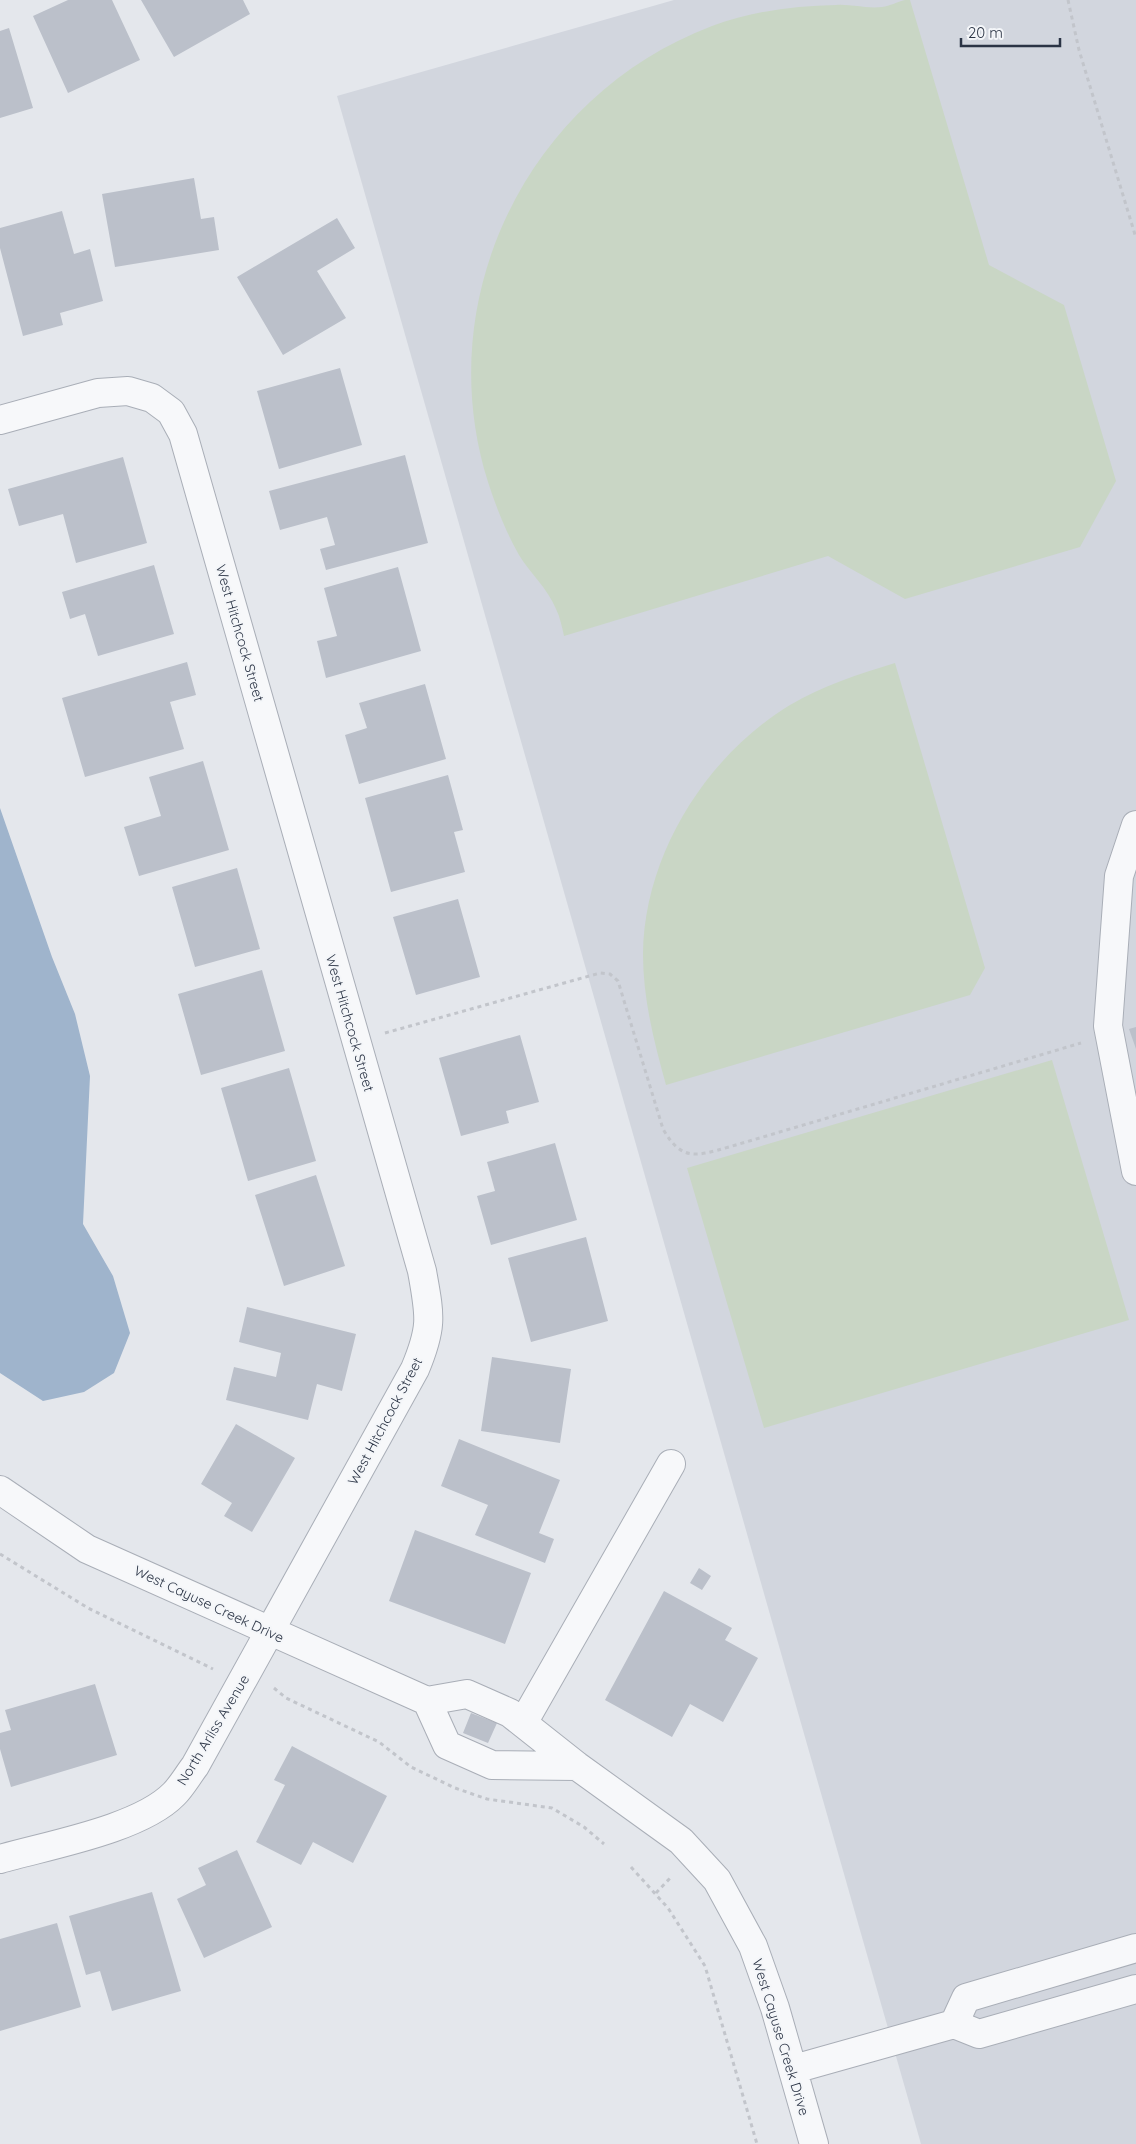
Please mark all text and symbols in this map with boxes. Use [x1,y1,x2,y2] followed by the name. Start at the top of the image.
[961,15,1060,47] scale bar
[968,23,1003,42] text: 20 m
[212,562,268,704] street label: West Hitchcock Street
[322,952,378,1094] street label: West Hitchcock Street
[344,1354,426,1488] street label: West Hitchcock Street
[131,1561,287,1647] street label: West Cayuse Creek Drive
[173,1671,253,1789] street label: North Arliss Avenue
[749,1956,813,2118] street label: West Cayuse Creek Drive

